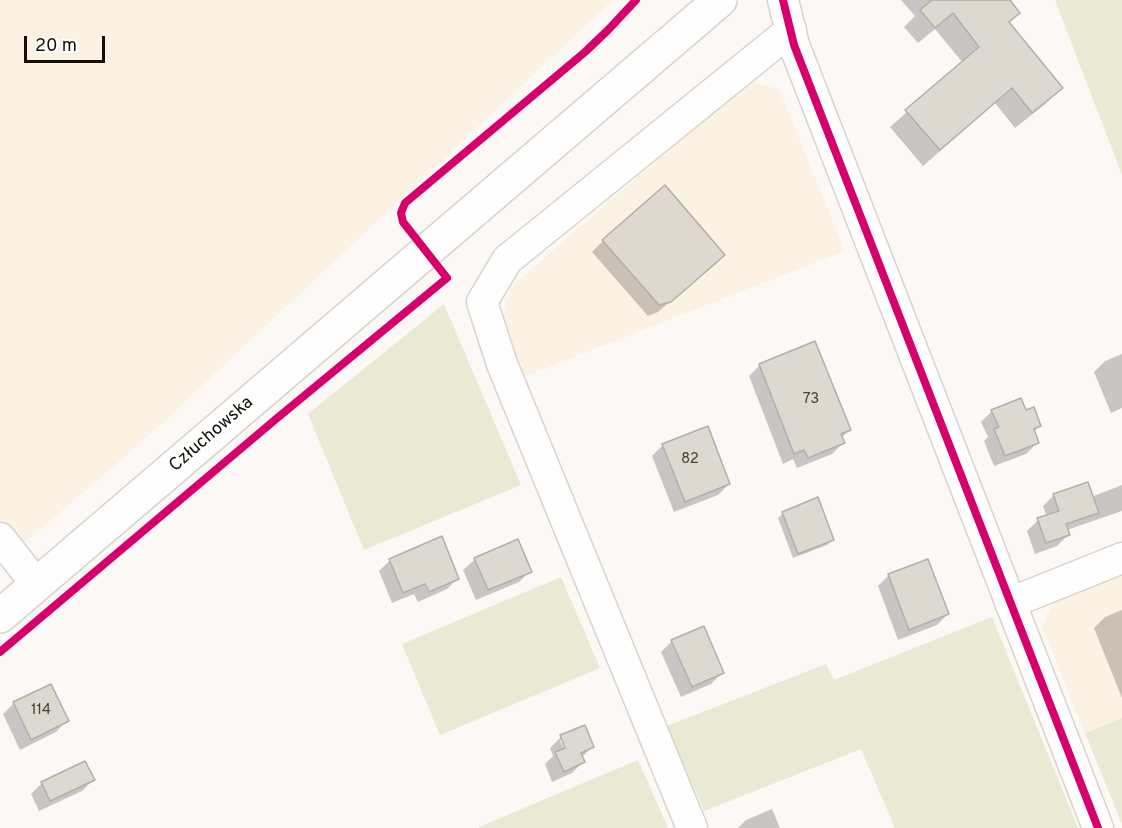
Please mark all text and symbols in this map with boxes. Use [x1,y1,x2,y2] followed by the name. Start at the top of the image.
[27,24,108,62] scale bar
[35,35,77,58] text: 20 m
[803,391,819,409] house number: 73
[166,393,258,477] street label: Człuchowska
[681,451,699,469] house number: 82
[31,702,51,720] house number: 114

